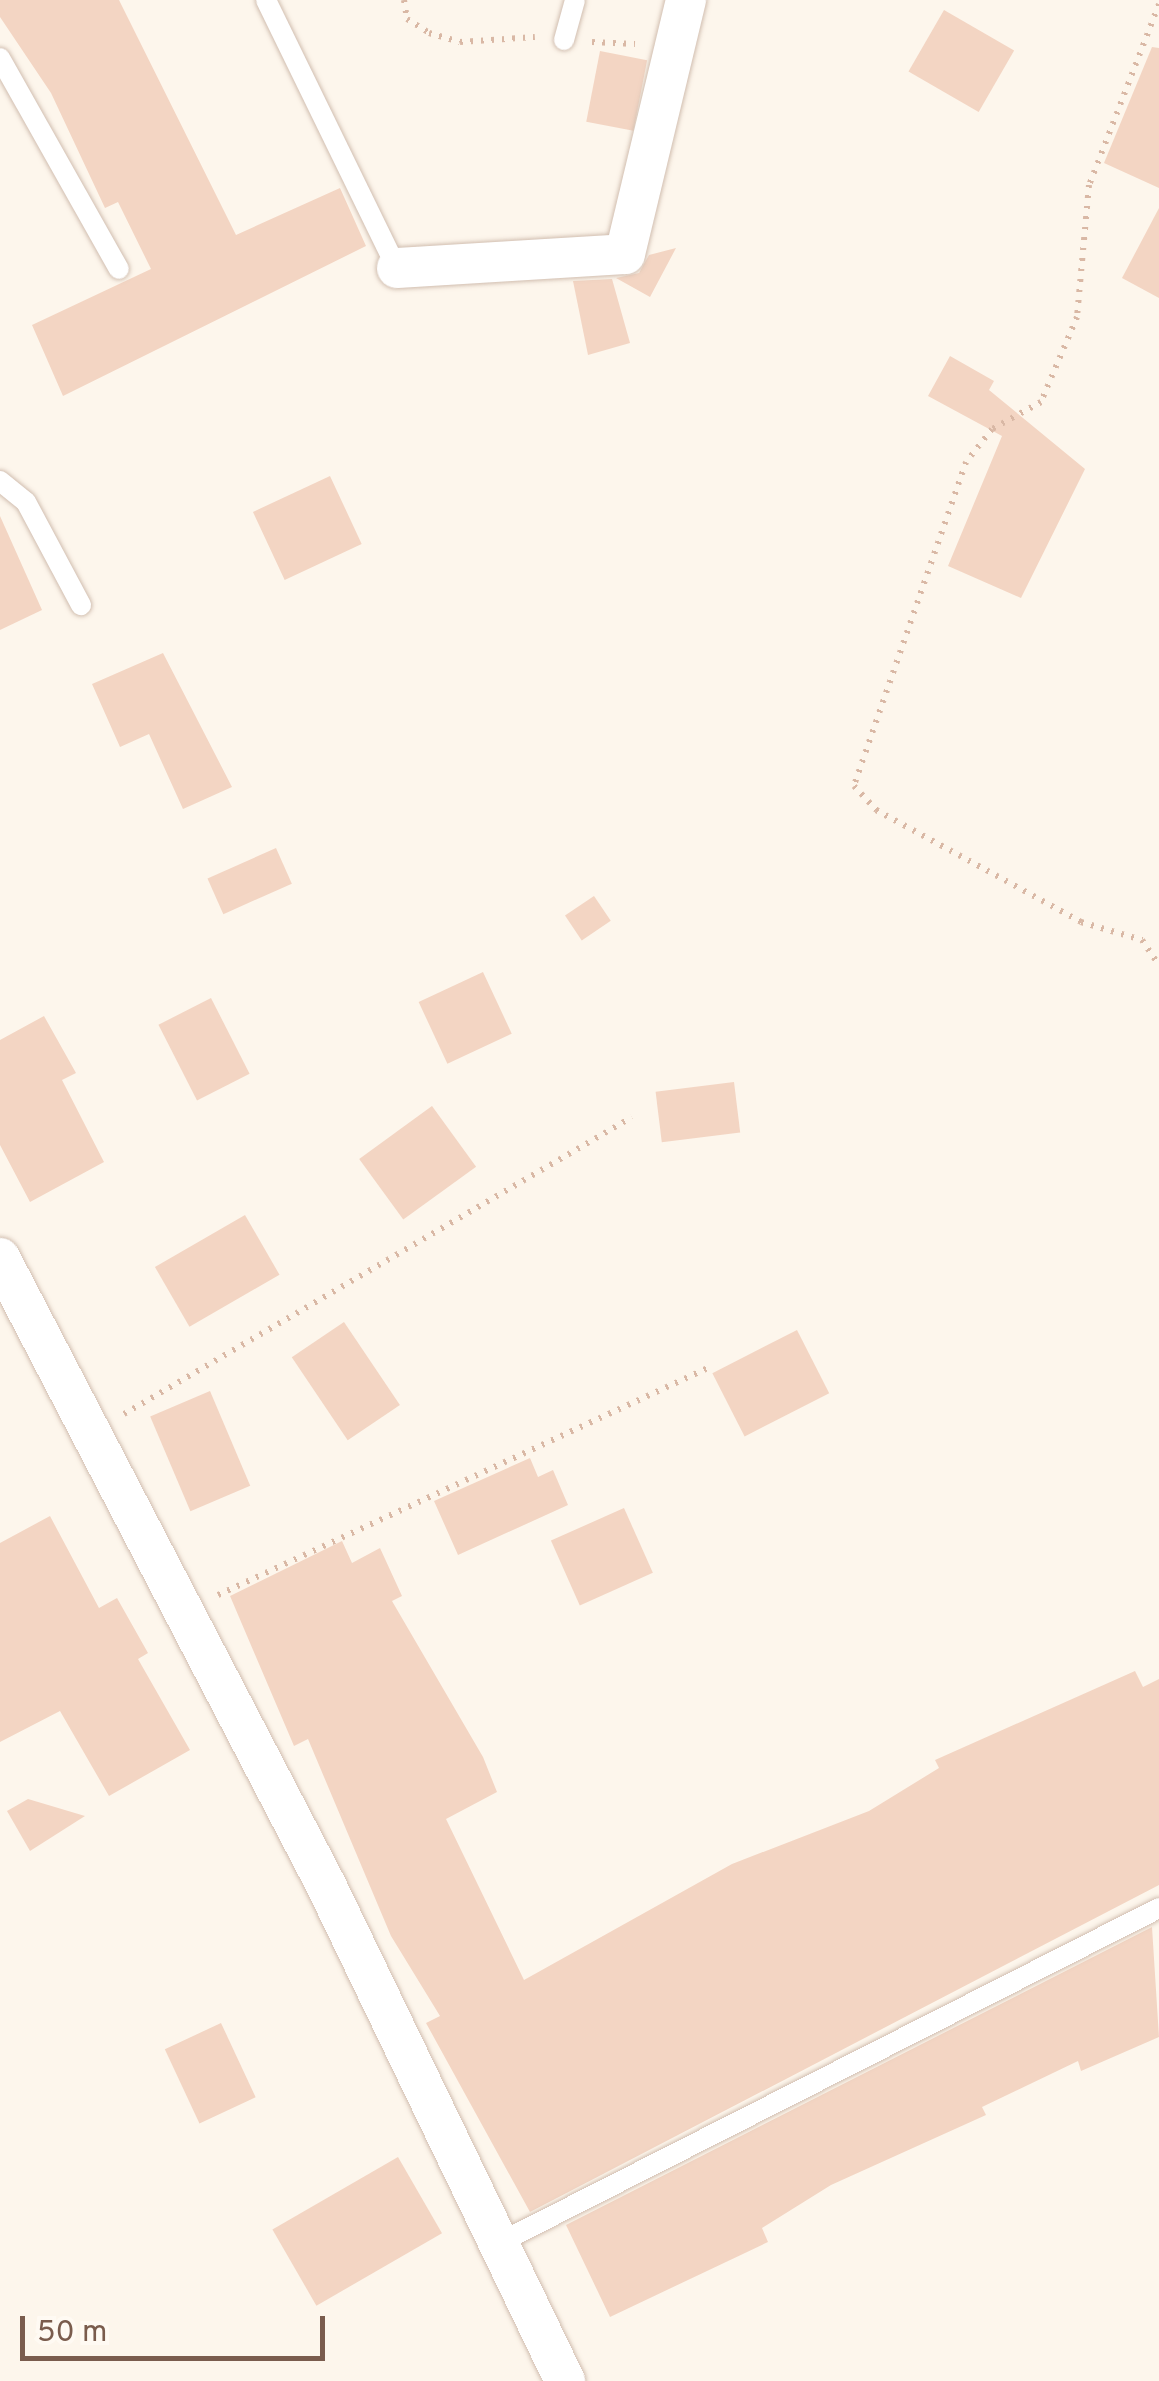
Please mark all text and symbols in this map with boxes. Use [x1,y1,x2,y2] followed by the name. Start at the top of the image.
[25,2296,330,2358] scale bar
[37,2315,107,2352] text: 50 m

